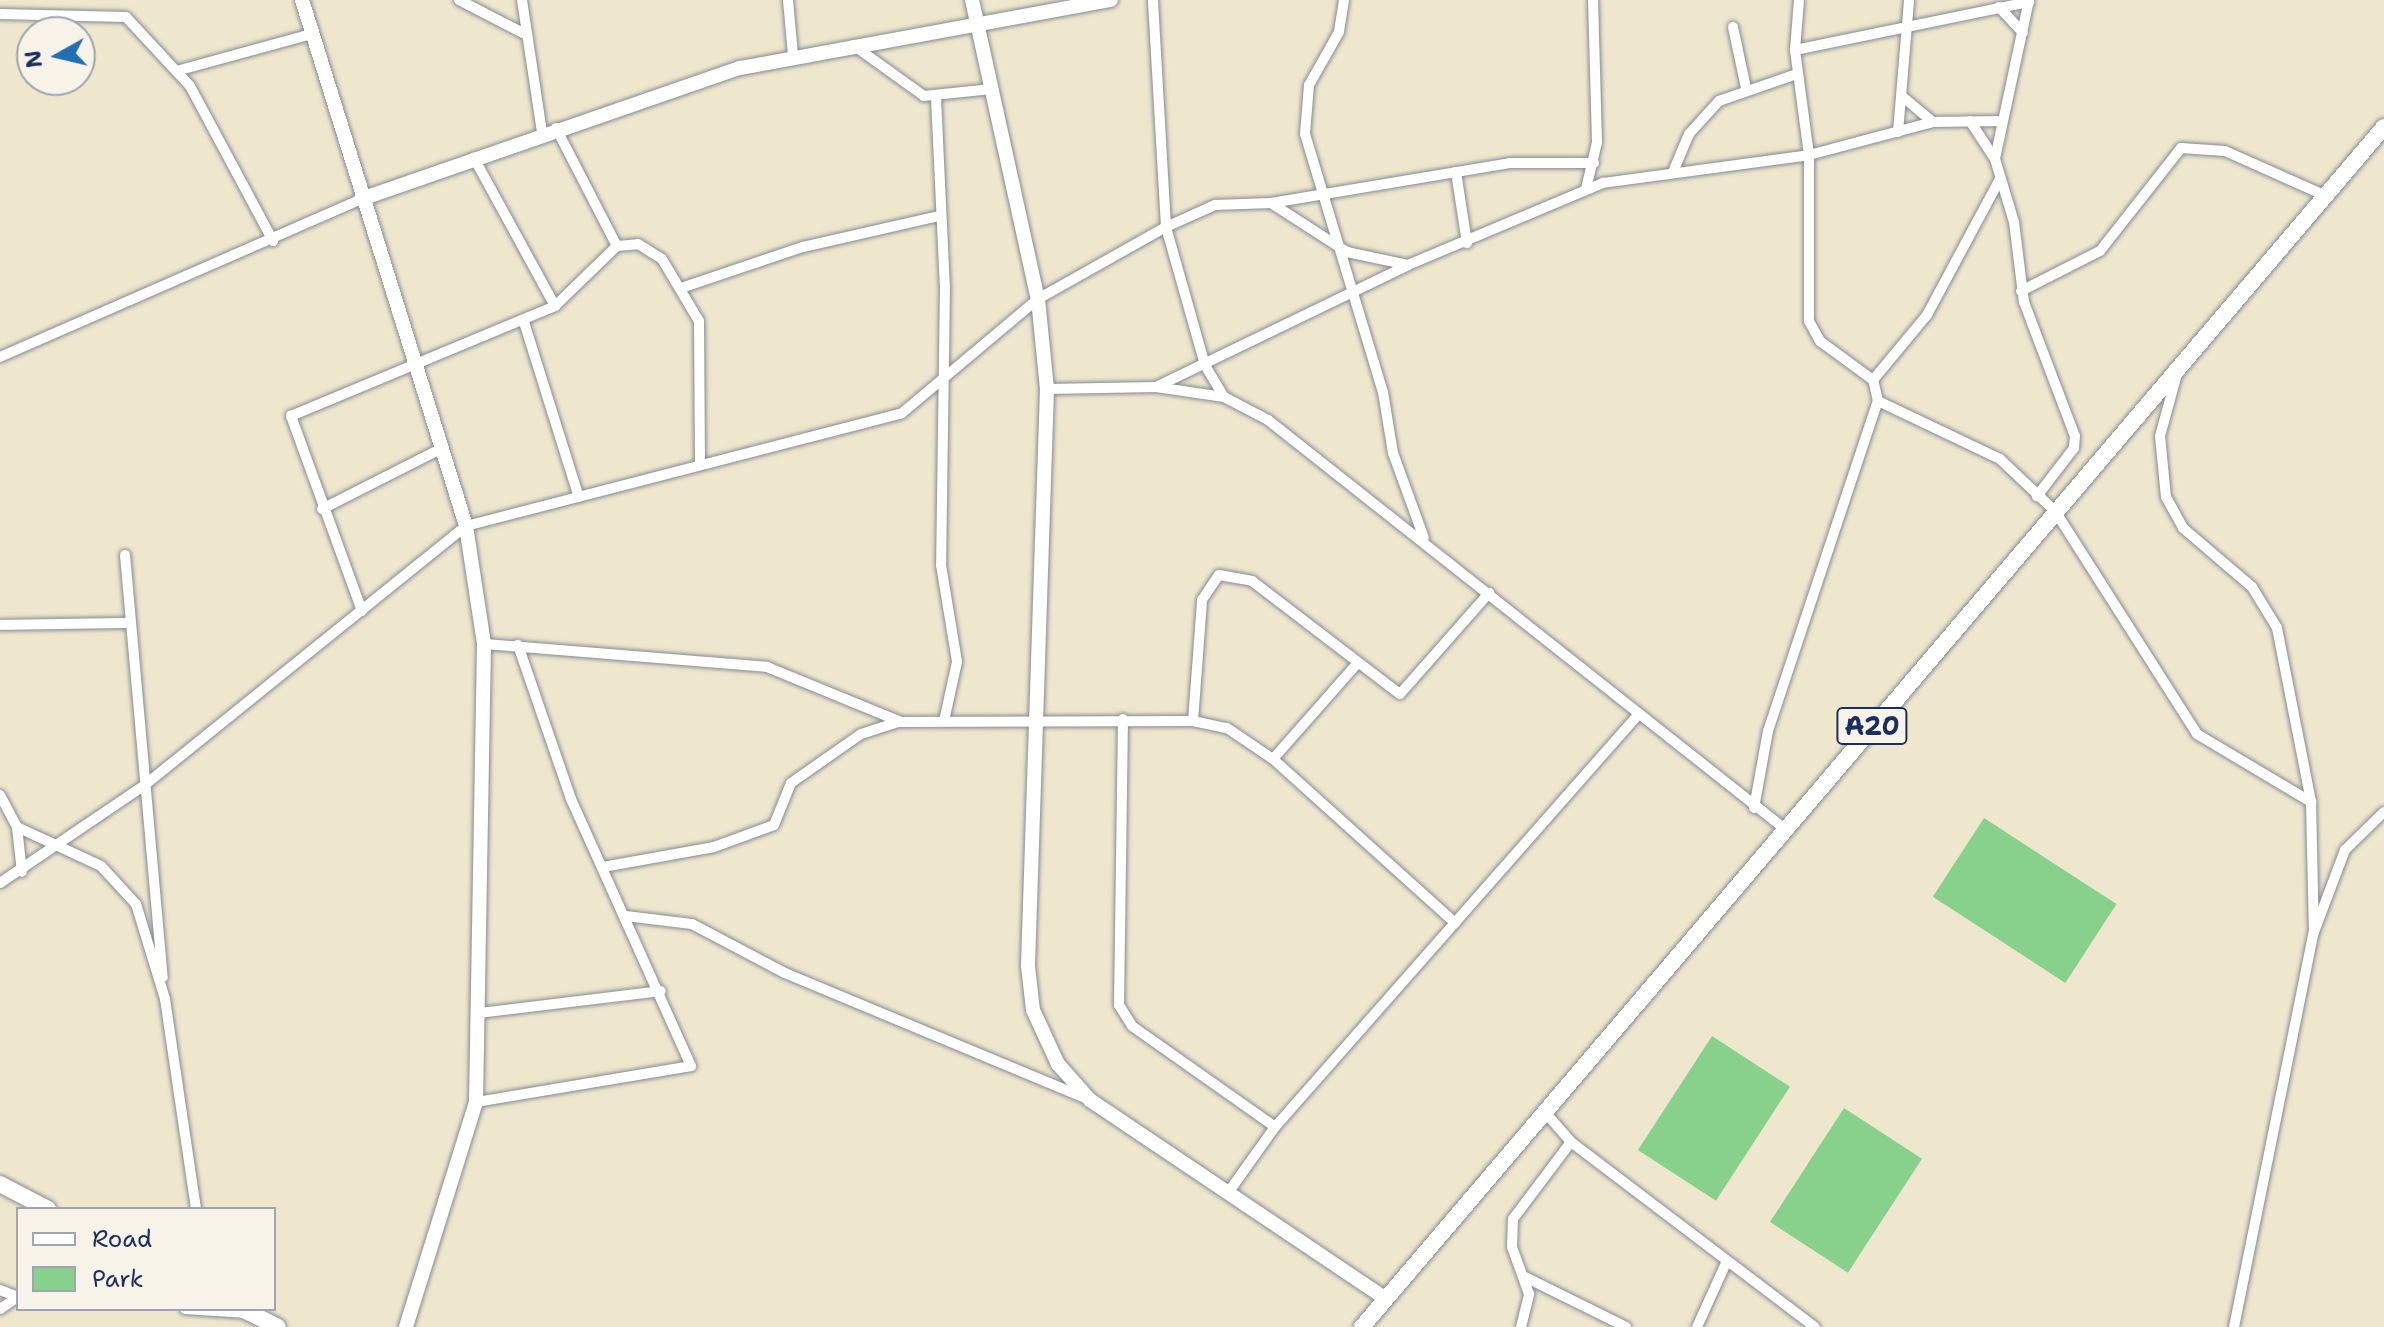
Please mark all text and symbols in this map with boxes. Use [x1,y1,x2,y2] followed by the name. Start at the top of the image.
[16,16,96,96] north arrow
[18,48,49,70] text: N
[1836,704,1908,748] road number: A20
[16,1207,276,1311] legend
[92,1223,152,1255] text: Road
[92,1263,144,1295] text: Park

